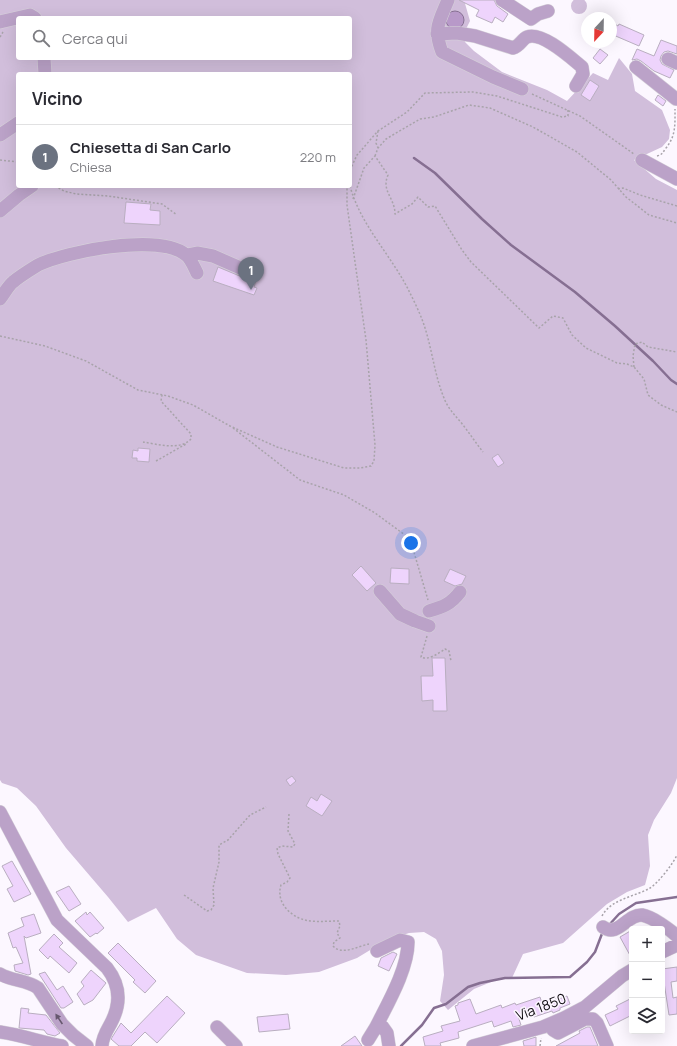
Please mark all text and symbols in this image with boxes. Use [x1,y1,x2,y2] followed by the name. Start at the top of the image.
[581,12,617,48] north arrow
[16,16,352,60] search box
[30,27,52,49] icon: search
[62,28,128,49] text: Cerca qui
[32,87,83,110] text: Vicino
[70,137,231,158] text: Chiesetta di San Carlo
[42,148,48,166] text: 1
[300,148,336,166] text: 220 m
[70,158,112,176] text: Chiesa
[238,257,264,290] pin: 1
[401,533,421,553] your location
[629,926,665,1034] map controls
[629,926,665,962] button: +
[629,962,665,998] button: −
[513,988,569,1025] street label: Via 1850
[629,998,665,1034] button: layers
[55,1014,63,1025] one-way arrow

